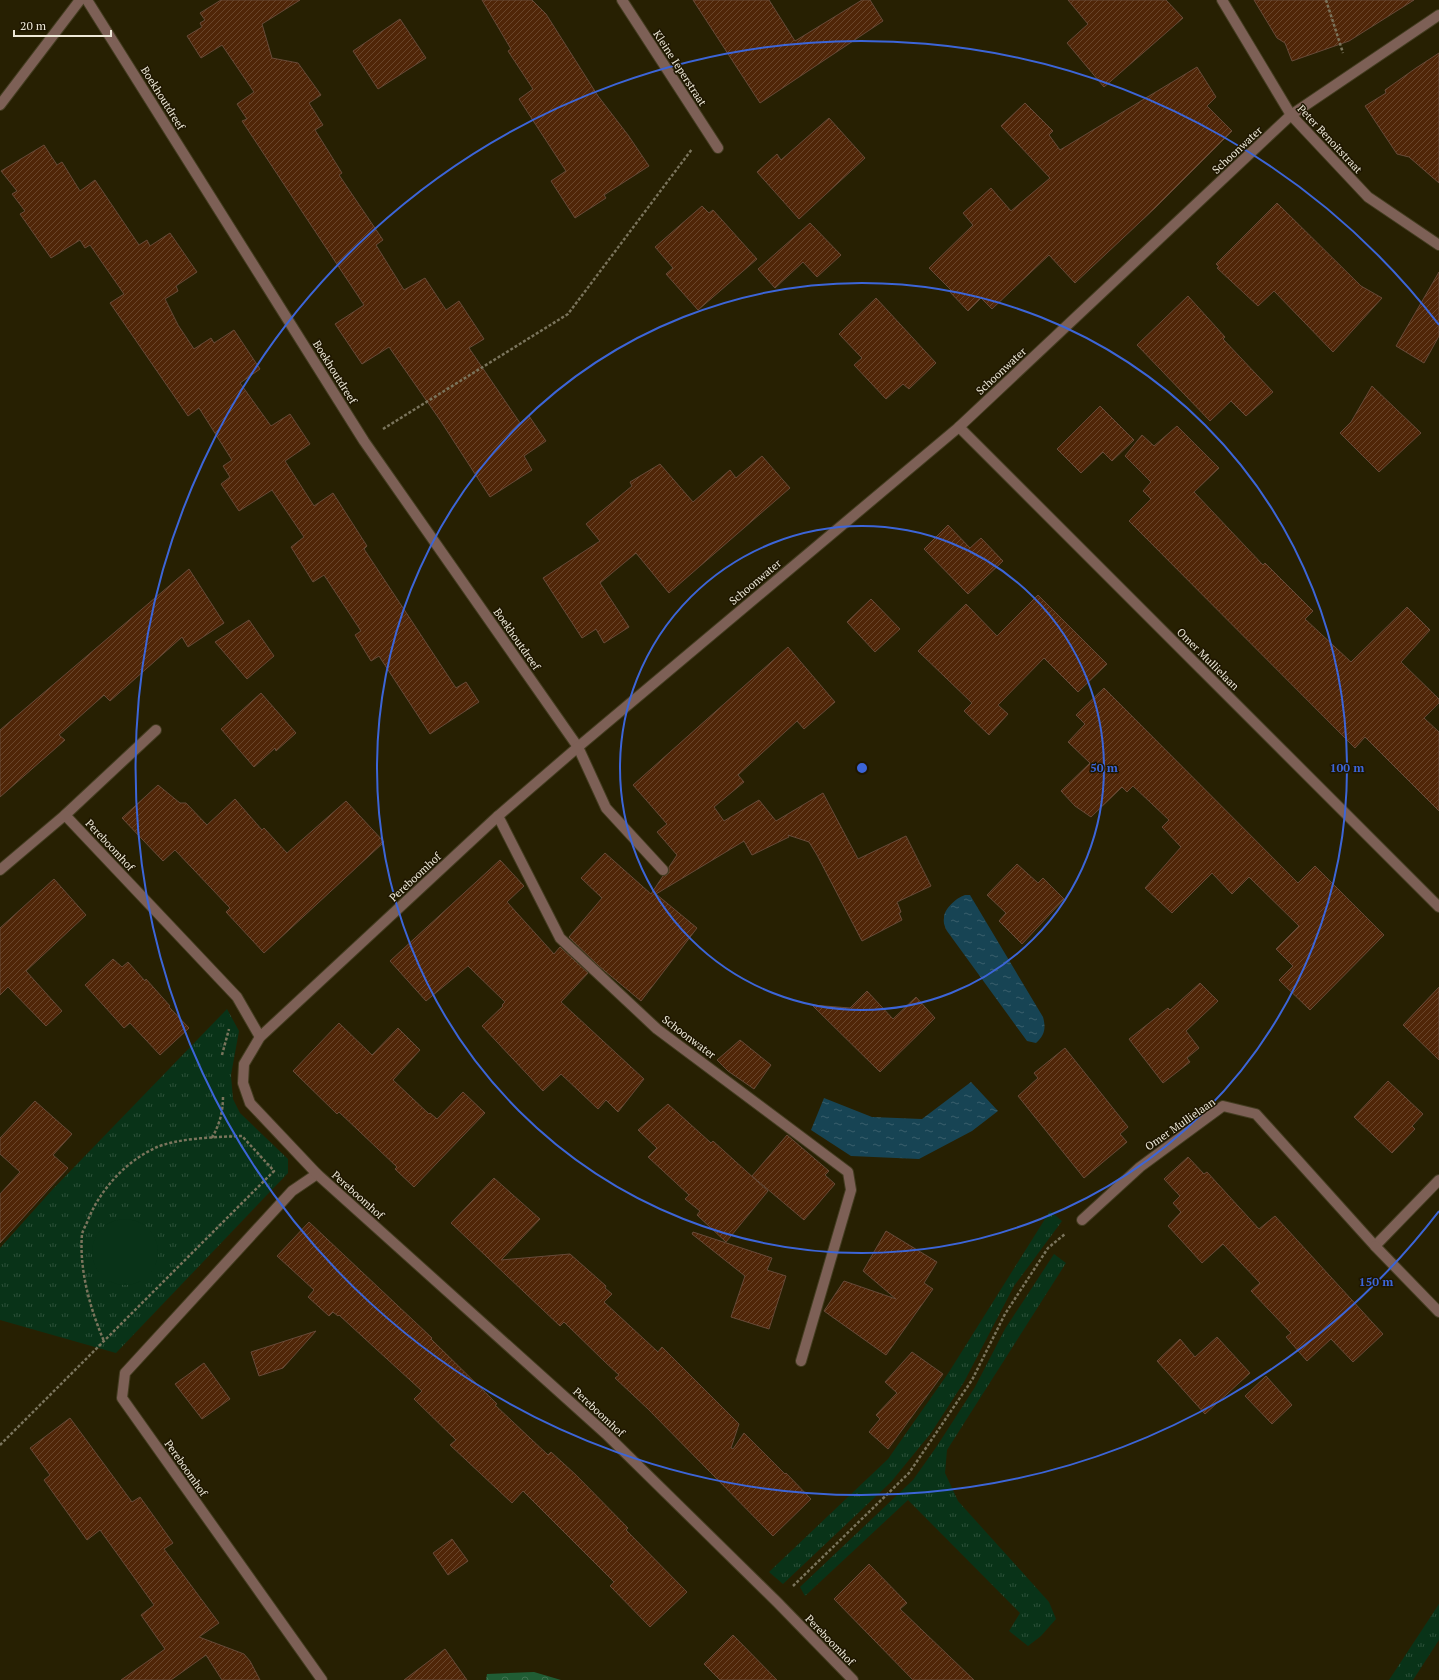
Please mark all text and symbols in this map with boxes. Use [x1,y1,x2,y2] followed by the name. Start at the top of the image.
[14,12,111,38] scale bar
[20,18,47,33] text: 20 m
[650,27,710,109] street label: Kleine Ieperstraat
[138,64,189,133] street label: Boekhoutdreef
[1295,102,1365,176] street label: Peter Benoitstraat
[1209,123,1266,177] street label: Schoonwater
[310,338,361,407] street label: Boekhoutdreef
[973,344,1030,398] street label: Schoonwater
[726,556,784,608] street label: Schoonwater
[491,605,544,674] street label: Boekhoutdreef
[1174,625,1242,693] street label: Omer Mullielaan
[1090,760,1118,775] text: 50 m
[1330,760,1364,775] text: 100 m
[855,761,869,775] centre of rings
[83,816,138,875] street label: Pereboomhof
[386,849,445,904] street label: Pereboomhof
[659,1012,719,1062] street label: Schoonwater
[1142,1094,1218,1153] street label: Omer Mullielaan
[329,1168,388,1223] street label: Pereboomhof
[1359,1274,1393,1289] text: 150 m
[570,1385,629,1440] street label: Pereboomhof
[161,1437,211,1500] street label: Pereboomhof
[802,1612,859,1669] street label: Pereboomhof

